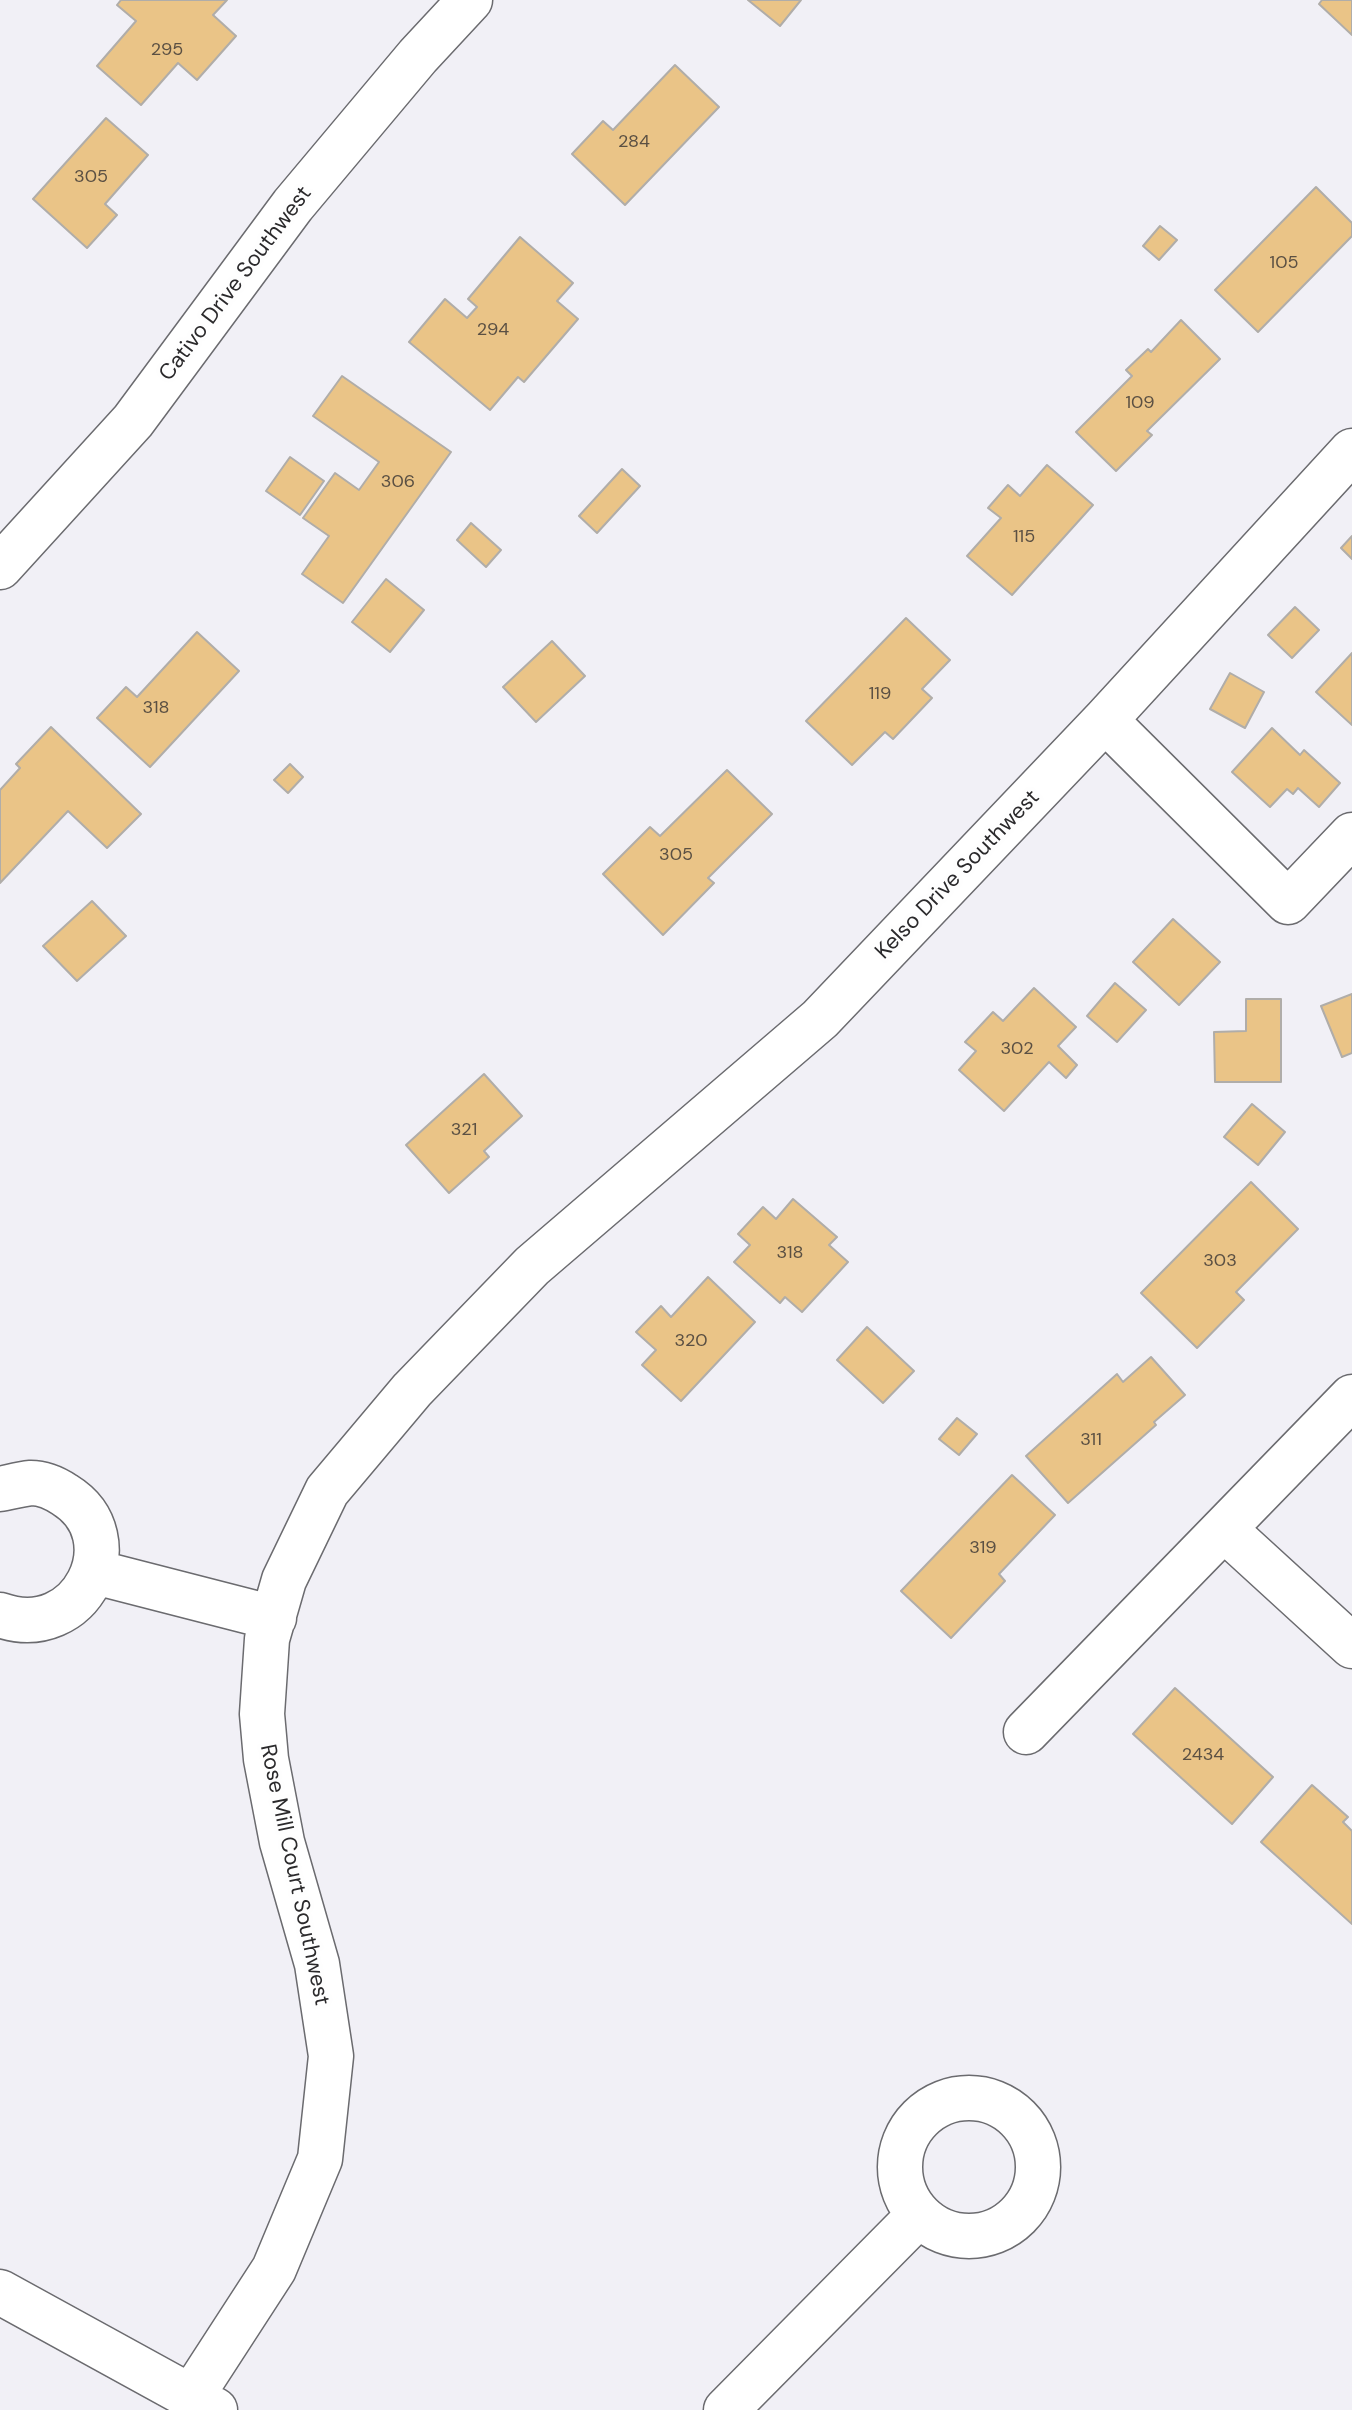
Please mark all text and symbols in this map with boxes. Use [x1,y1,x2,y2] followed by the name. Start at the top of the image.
[151,39,183,61] house number: 295
[618,131,650,153] house number: 284
[74,166,108,188] house number: 305
[154,181,318,387] street label: Cativo Drive Southwest
[1270,252,1298,274] house number: 105
[477,319,509,341] house number: 294
[1125,392,1155,414] house number: 109
[381,471,415,493] house number: 306
[1013,526,1035,548] house number: 115
[869,683,891,705] house number: 119
[143,697,169,719] house number: 318
[870,785,1046,965] street label: Kelso Drive Southwest
[659,844,693,866] house number: 305
[1000,1038,1034,1060] house number: 302
[451,1119,477,1141] house number: 321
[777,1242,803,1264] house number: 318
[1203,1250,1237,1272] house number: 303
[674,1330,708,1352] house number: 320
[1080,1429,1102,1451] house number: 311
[969,1537,997,1559] house number: 319
[253,1742,335,2008] street label: Rose Mill Court Southwest
[1182,1744,1224,1766] house number: 2434

